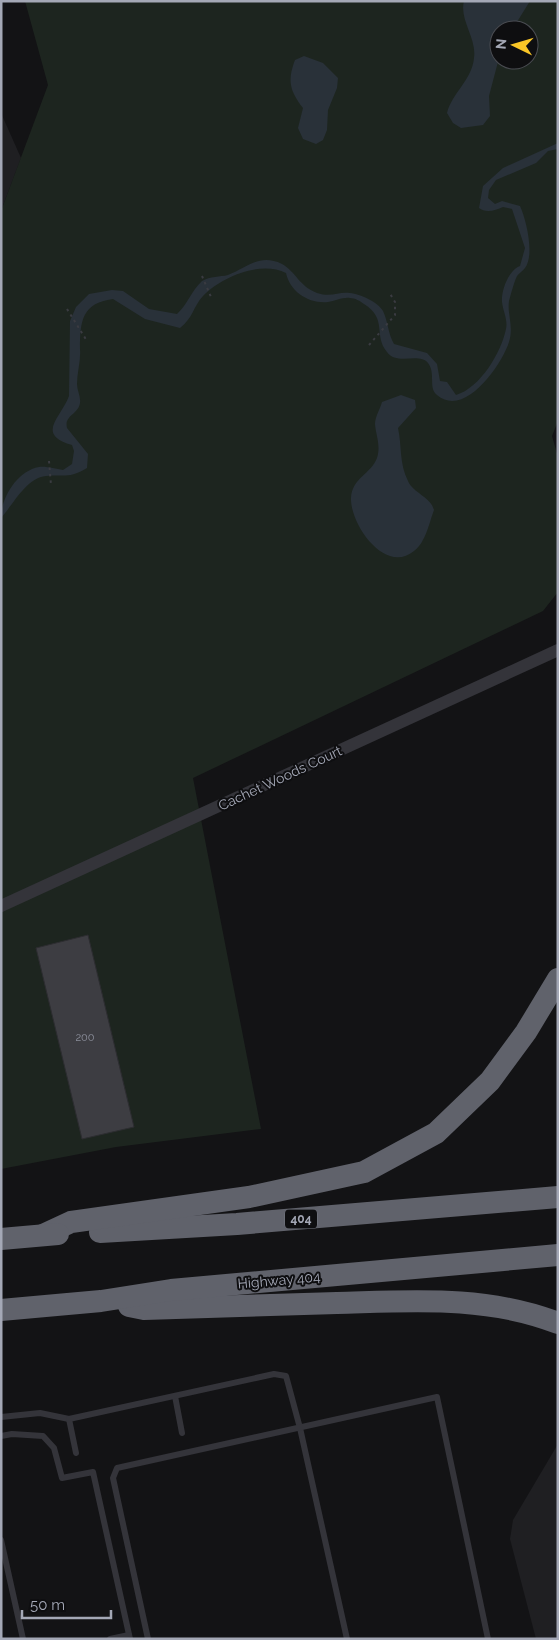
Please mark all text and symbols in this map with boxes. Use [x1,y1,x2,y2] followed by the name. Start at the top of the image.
[489,20,539,70] north arrow
[493,38,509,50] text: N
[216,742,345,814] street label: Cachet Woods Court
[75,1031,95,1044] house number: 200
[285,1210,317,1228] road number: 404
[237,1268,322,1292] street label: Highway 404
[22,1588,111,1620] scale bar
[30,1596,65,1614] text: 50 m

